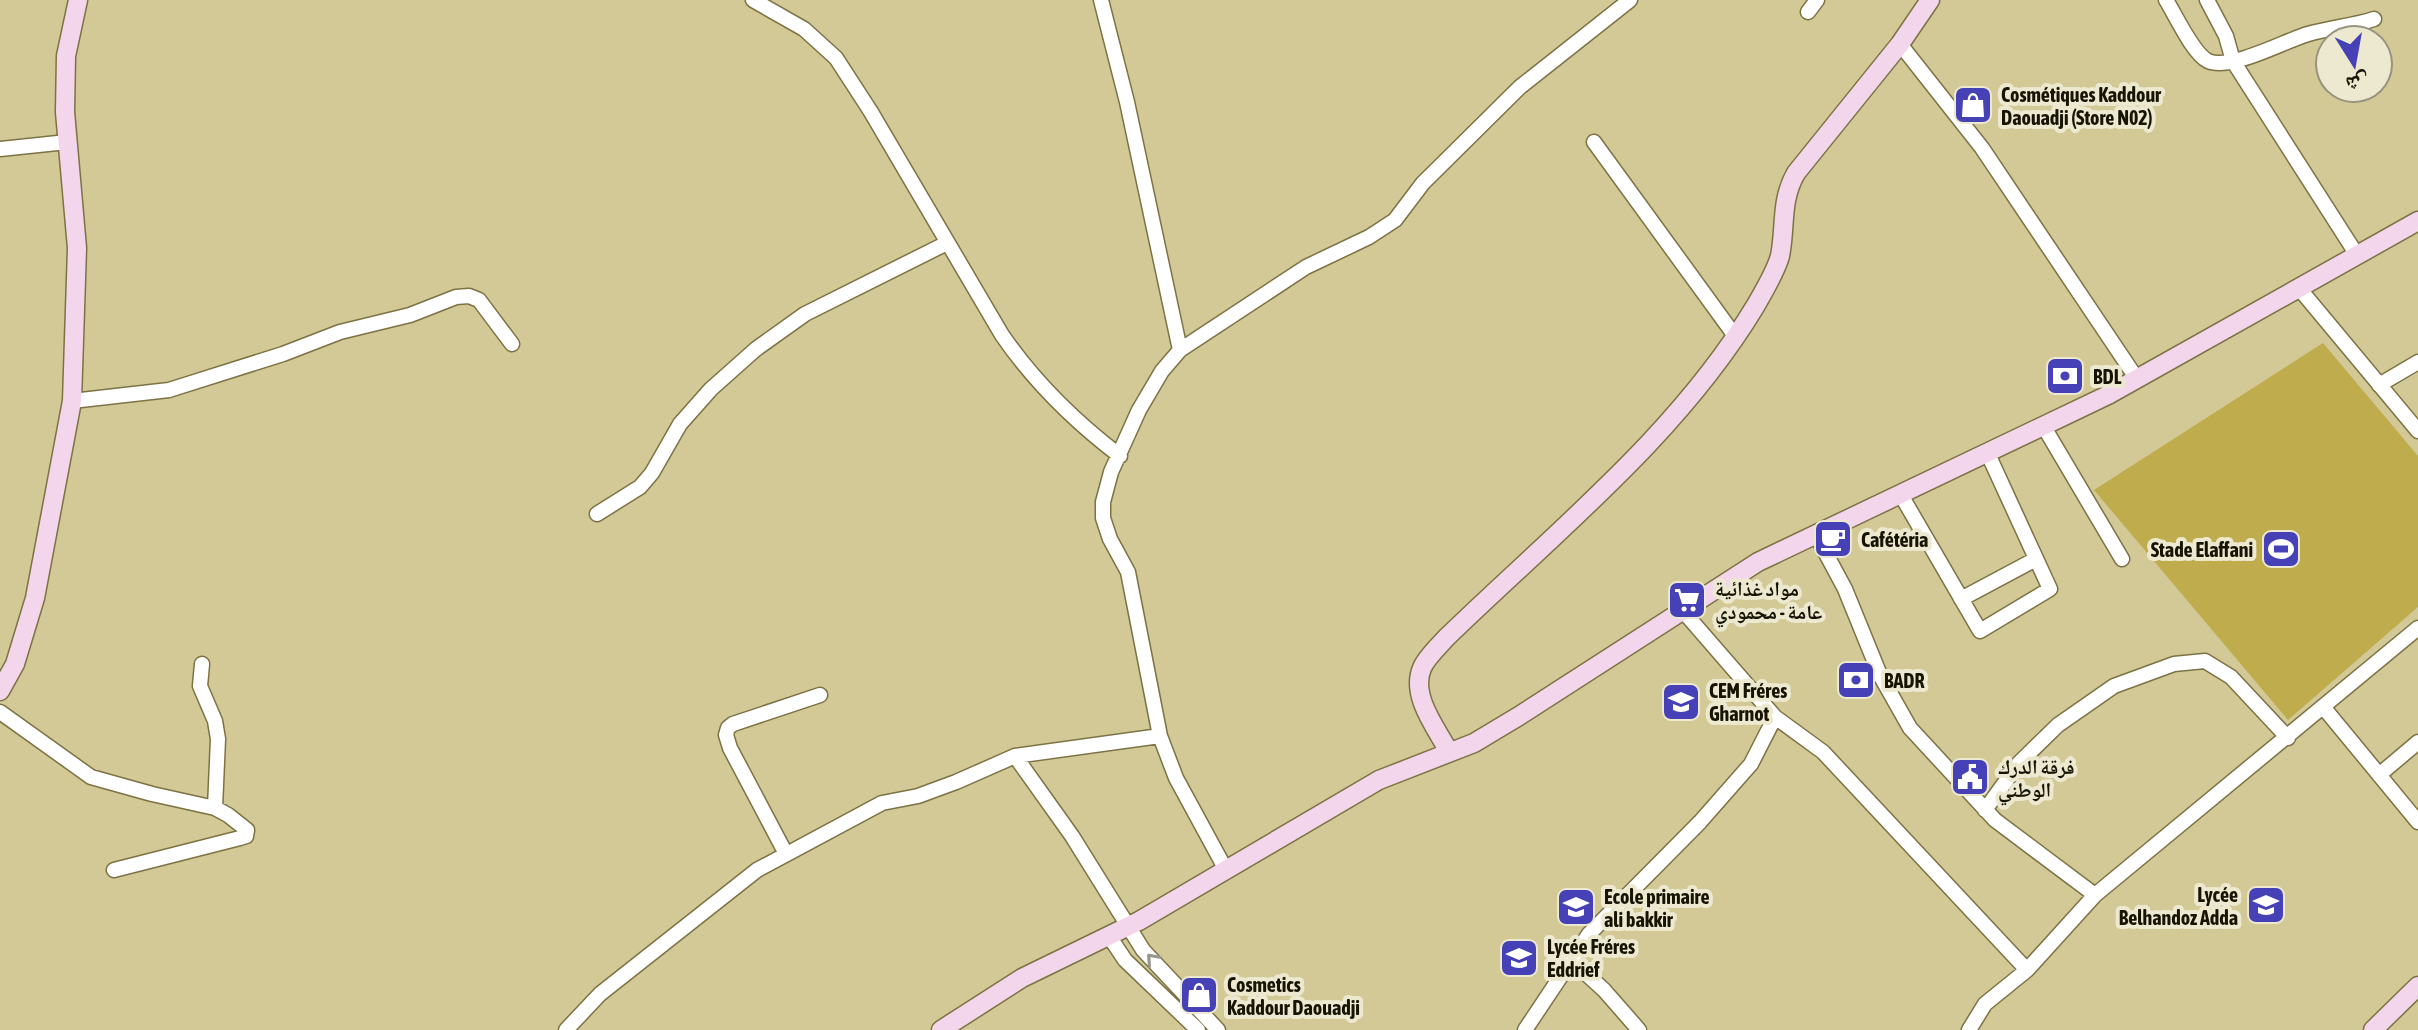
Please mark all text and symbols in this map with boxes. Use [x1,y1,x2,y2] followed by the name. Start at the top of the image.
[2314,24,2394,104] north arrow
[2344,68,2372,99] text: ش
[2001,83,2162,129] place label: Cosmétiques Kaddour Daouadji (Store N02)
[1952,84,1994,126] shop icon: Cosmétiques Kaddour Daouadji (Store N02)
[2044,355,2086,397] bank icon: BDL
[2093,365,2122,388] place label: BDL
[1812,518,1854,560] cafe icon: Cafétéria
[1861,528,1928,551] place label: Cafétéria
[2260,528,2302,570] sports icon: Stade Elaffani
[2151,538,2253,561] place label: Stade Elaffani
[1715,577,1822,627] place label: مواد غذائية عامة - محمودي
[1666,579,1708,621] supermarket icon: مواد غذائية عامة - محمودي
[1835,659,1877,701] bank icon: BADR
[1884,669,1924,692] place label: BADR
[1709,679,1787,725] place label: CEM Fréres Gharnot
[1660,681,1702,723] school or university icon: CEM Fréres Gharnot
[1998,755,2075,805] place label: فرقة الدرك الوطني
[1949,756,1991,798] public building icon: فرقة الدرك الوطني
[2119,883,2238,929] place label: Lycée Belhandoz Adda
[2245,884,2287,926] school or university icon: Lycée Belhandoz Adda
[1604,885,1710,931] place label: Ecole primaire ali bakkir
[1555,886,1597,928] school or university icon: Ecole primaire ali bakkir
[1547,935,1635,981] place label: Lycée Fréres Eddrief
[1498,937,1540,979] school or university icon: Lycée Fréres Eddrief
[1147,954,1162,969] one-way arrow
[1227,973,1360,1019] place label: Cosmetics Kaddour Daouadji
[1178,974,1220,1016] shop icon: Cosmetics Kaddour Daouadji

